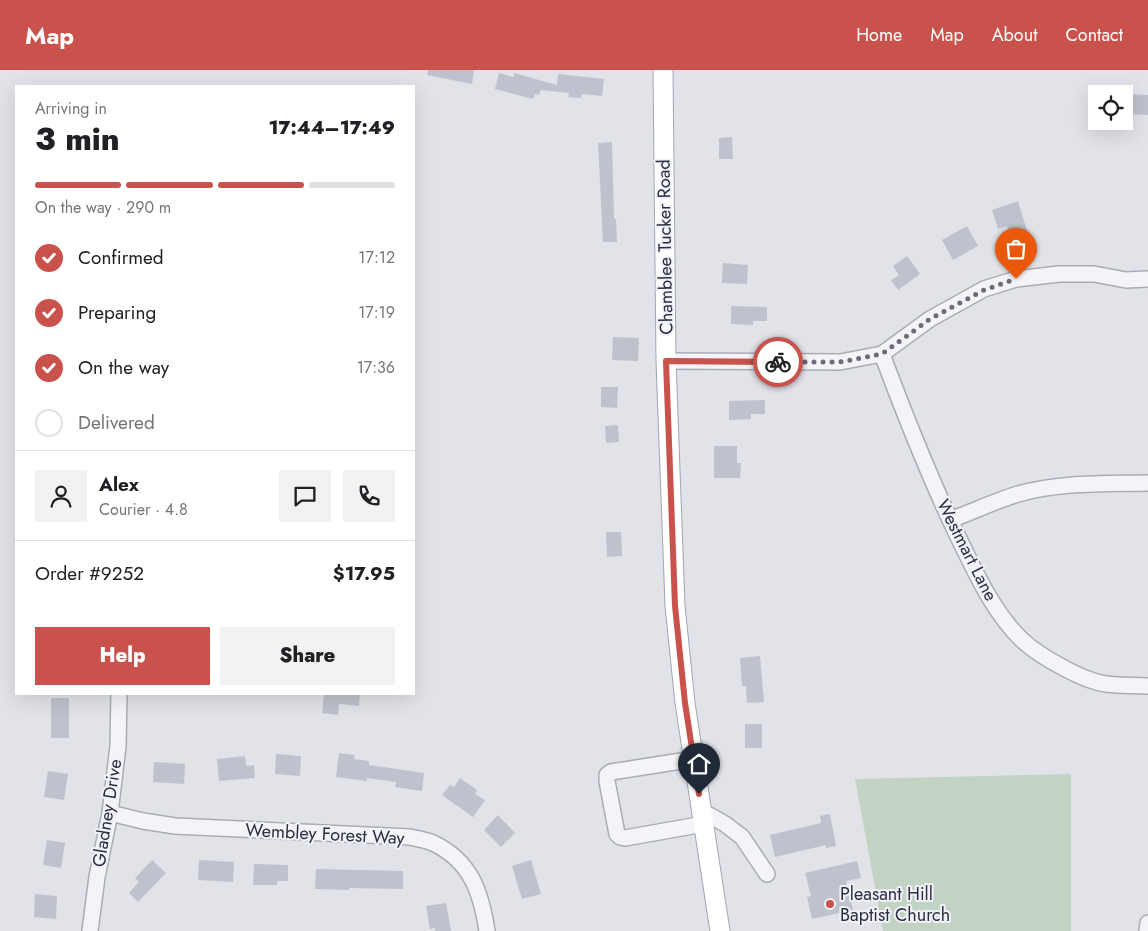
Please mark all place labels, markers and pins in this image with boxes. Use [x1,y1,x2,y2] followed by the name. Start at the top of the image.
[995,228,1037,279] pin
[678,743,720,794] pin
[840,881,950,928] place label: Pleasant Hill Baptist Church
[824,898,836,910] marker: Pleasant Hill Baptist Church

